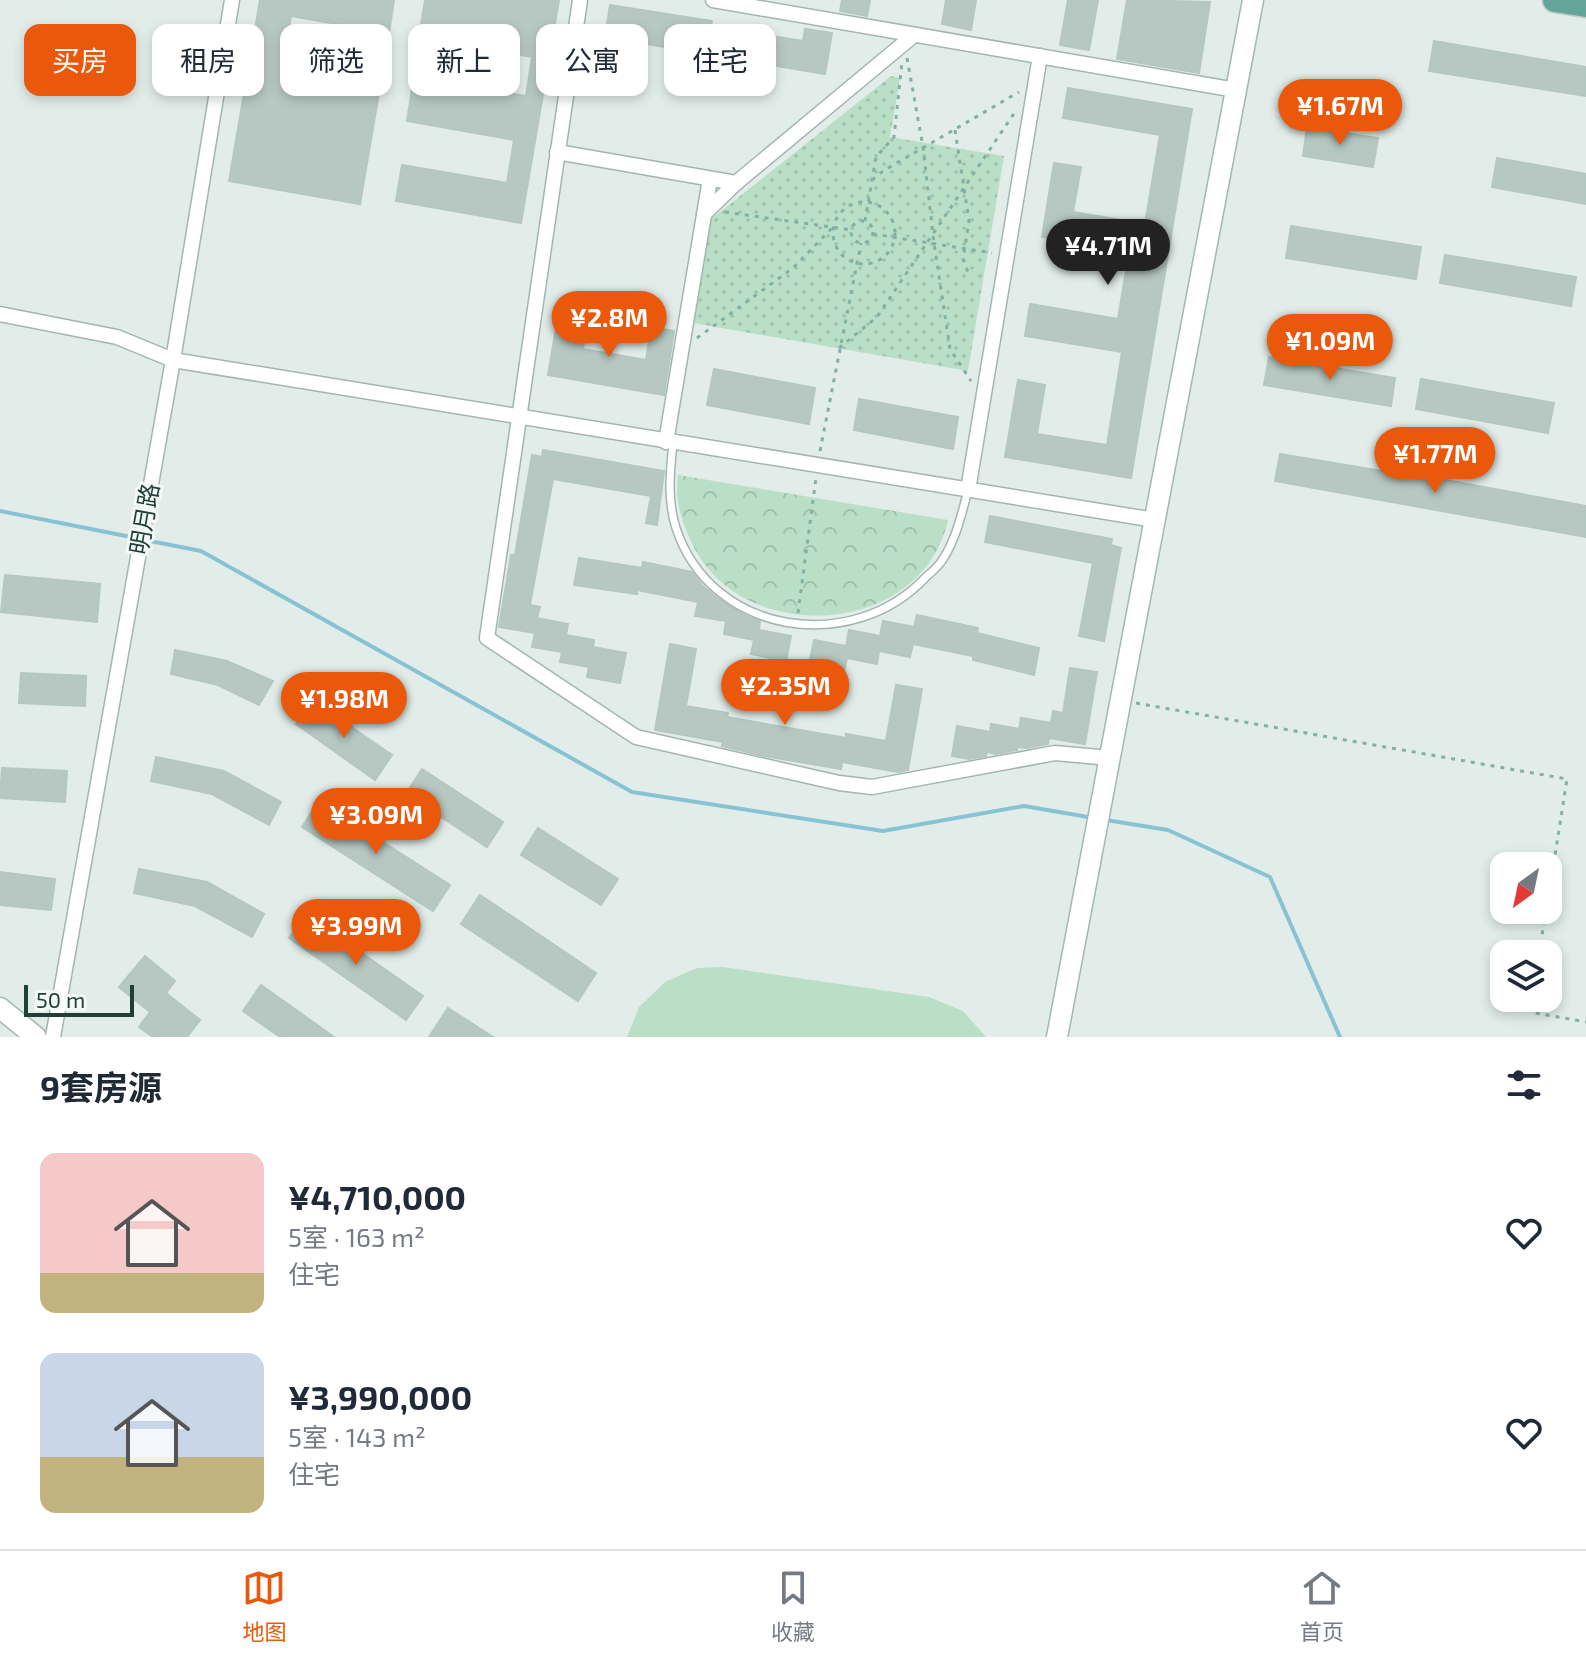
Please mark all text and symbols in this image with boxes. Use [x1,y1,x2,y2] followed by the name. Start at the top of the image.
[24,24,136,96] chip: 买房
[152,24,264,96] chip: 租房
[280,24,392,96] chip: 筛选
[408,24,520,96] chip: 新上
[536,24,648,96] chip: 公寓
[664,24,776,96] chip: 住宅
[1275,79,1405,147] pin: ¥1.67M
[1296,89,1384,120] text: ¥1.67M
[1043,219,1173,287] pin: ¥4.71M
[1064,229,1152,260] text: ¥4.71M
[553,291,665,359] pin: ¥2.8M
[570,301,648,332] text: ¥2.8M
[1265,314,1395,382] pin: ¥1.09M
[1285,324,1375,355] text: ¥1.09M
[1370,427,1500,495] pin: ¥1.77M
[1392,437,1478,468] text: ¥1.77M
[123,481,164,557] street label: 明月路
[720,659,850,727] pin: ¥2.35M
[739,669,831,700] text: ¥2.35M
[279,672,409,740] pin: ¥1.98M
[299,682,389,713] text: ¥1.98M
[311,788,441,856] pin: ¥3.09M
[329,798,423,829] text: ¥3.09M
[1490,852,1562,924] north arrow
[1490,852,1562,1012] map controls
[291,899,421,967] pin: ¥3.99M
[310,909,402,940] text: ¥3.99M
[1490,940,1562,1012] button: layers
[24,981,134,1017] scale bar
[36,986,85,1012] text: 50 m
[1502,1063,1546,1107] icon: filters
[40,1066,162,1107] text: 9套房源
[288,1176,466,1217] text: ¥4,710,000
[104,1185,200,1281] icon: home
[1502,1211,1546,1255] icon: heart
[288,1221,425,1252] text: 5室 · 163 m²
[288,1258,340,1289] text: 住宅
[288,1376,472,1417] text: ¥3,990,000
[104,1385,200,1481] icon: home
[1502,1411,1546,1455] icon: heart
[288,1421,426,1452] text: 5室 · 143 m²
[288,1458,340,1489] text: 住宅
[242,1566,286,1646] tab: 地图
[771,1566,815,1646] tab: 收藏
[1300,1566,1344,1646] tab: 首页

